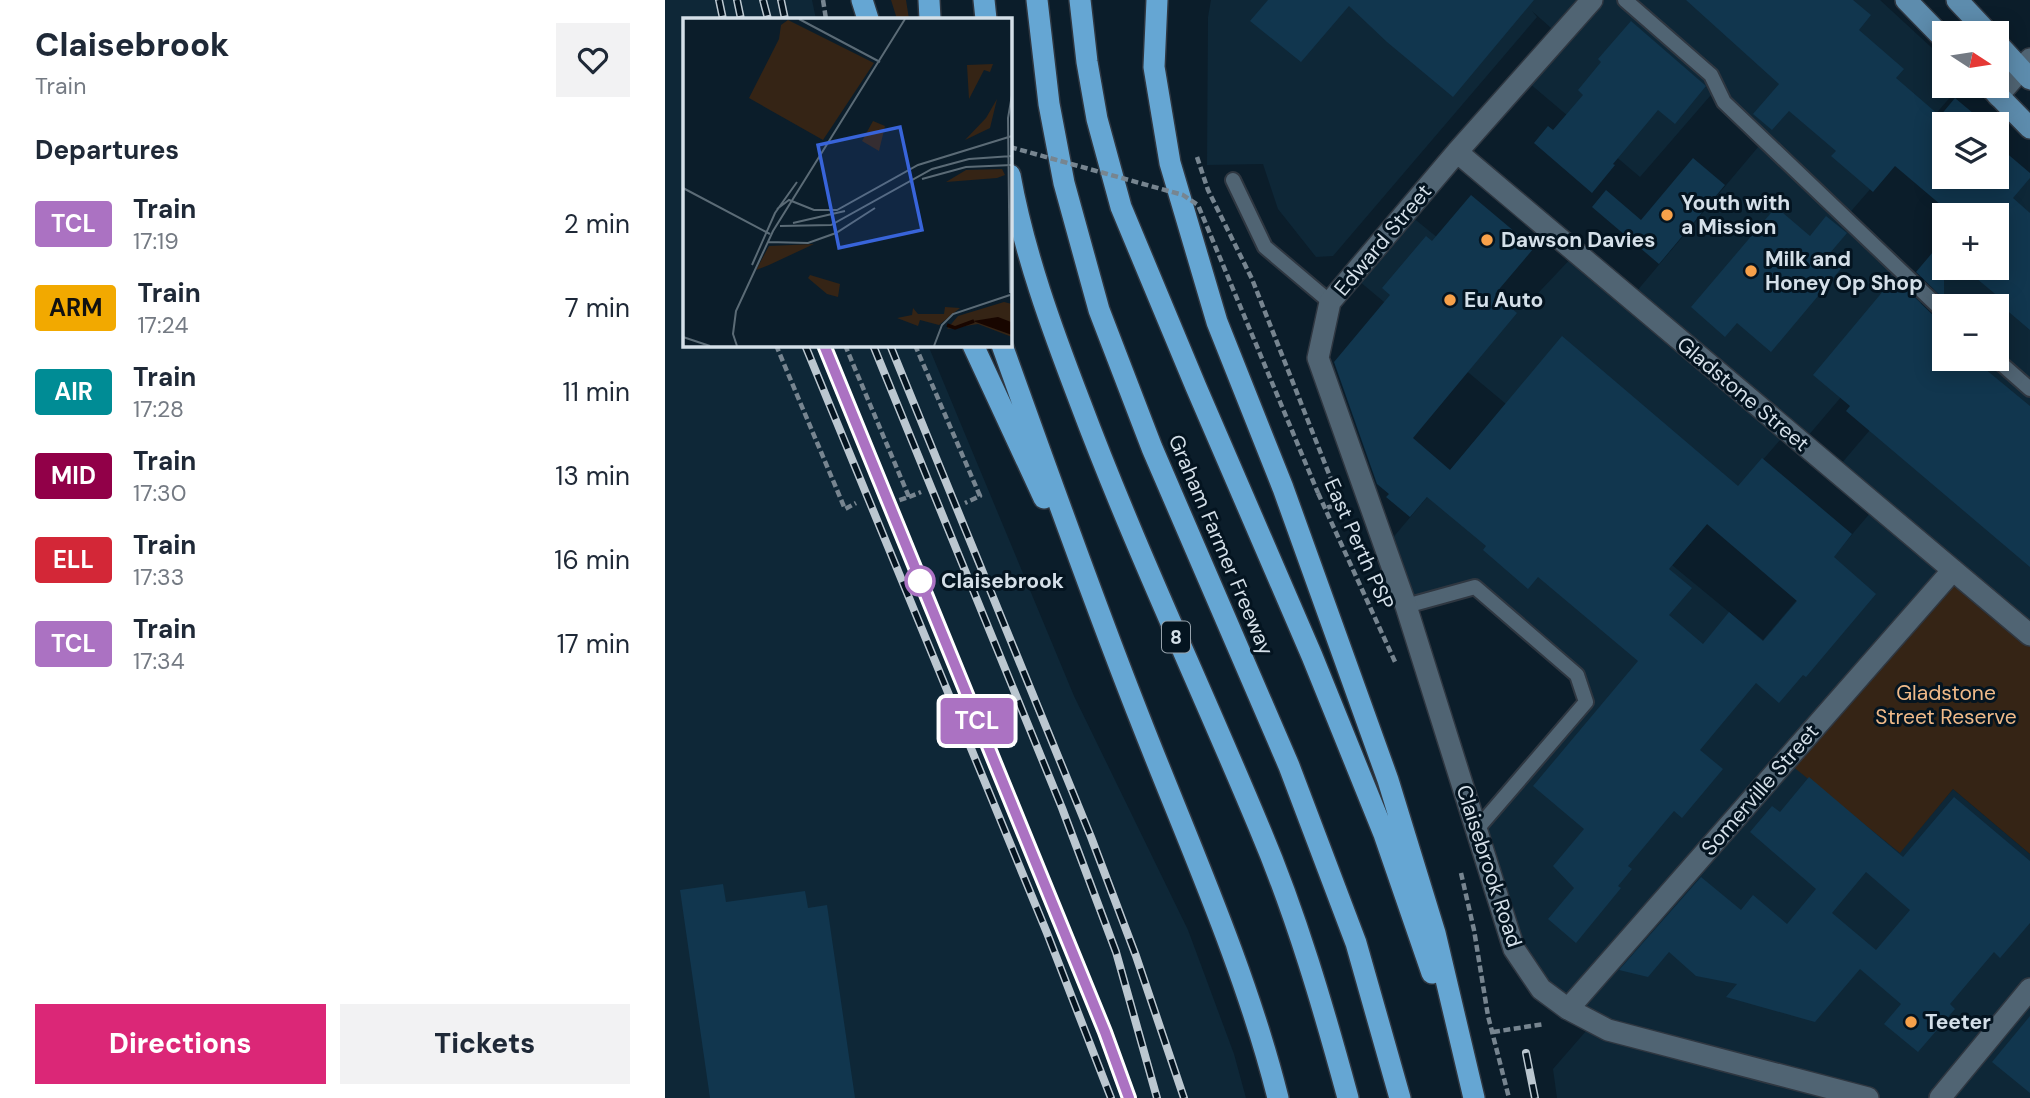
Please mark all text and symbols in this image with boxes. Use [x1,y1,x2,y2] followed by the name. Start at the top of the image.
[683,18,1011,346] inset map
[1932,21,2009,98] north arrow
[1932,21,2009,371] map controls
[35,23,229,66] text: Claisebrook
[556,23,630,97] button: heart
[35,71,86,101] text: Train
[1932,112,2009,189] button: layers
[35,133,179,167] text: Departures
[1328,178,1438,302] street label: Edward Street
[1681,189,1790,241] place label: Youth with a Mission
[133,192,196,226] text: Train
[1932,203,2009,280] button: +
[564,207,630,241] text: 2 min
[1659,207,1675,223] marker: Youth with a Mission
[51,208,96,239] text: TCL
[133,226,179,256] text: 17:19
[1501,226,1655,254] place label: Dawson Davies
[1479,232,1495,248] marker: Dawson Davies
[1765,245,1923,297] place label: Milk and Honey Op Shop
[1743,263,1759,279] marker: Milk and Honey Op Shop
[137,276,201,310] text: Train
[1464,286,1543,314] place label: Eu Auto
[565,291,630,325] text: 7 min
[49,292,102,323] text: ARM
[1442,292,1458,308] marker: Eu Auto
[1932,294,2009,371] button: −
[137,310,188,340] text: 17:24
[1671,330,1815,458] street label: Gladstone Street
[133,360,196,394] text: Train
[563,375,630,409] text: 11 min
[54,376,93,407] text: AIR
[133,394,184,424] text: 17:28
[1162,430,1280,660] street label: Graham Farmer Freeway
[133,444,196,478] text: Train
[555,459,630,493] text: 13 min
[51,460,96,491] text: MID
[1318,474,1400,614] street label: East Perth PSP
[133,478,186,508] text: 17:30
[133,528,196,562] text: Train
[554,543,630,577] text: 16 min
[53,544,94,575] text: ELL
[133,562,184,592] text: 17:33
[905,566,935,596] marker: Claisebrook
[941,567,1064,595] place label: Claisebrook
[133,612,196,646] text: Train
[1162,622,1190,652] road number: 8
[557,627,630,661] text: 17 min
[51,628,96,659] text: TCL
[133,646,185,676] text: 17:34
[1875,679,2017,731] park label: Gladstone Street Reserve
[937,698,1017,744] line badge: TCL
[955,705,999,736] text: TCL
[1695,718,1825,862] street label: Somerville Street
[1450,781,1528,951] street label: Claisebrook Road
[35,1004,326,1084] button: Directions
[340,1004,630,1084] button: Tickets
[1925,1008,1991,1036] place label: Teeter
[1903,1014,1919,1030] marker: Teeter

